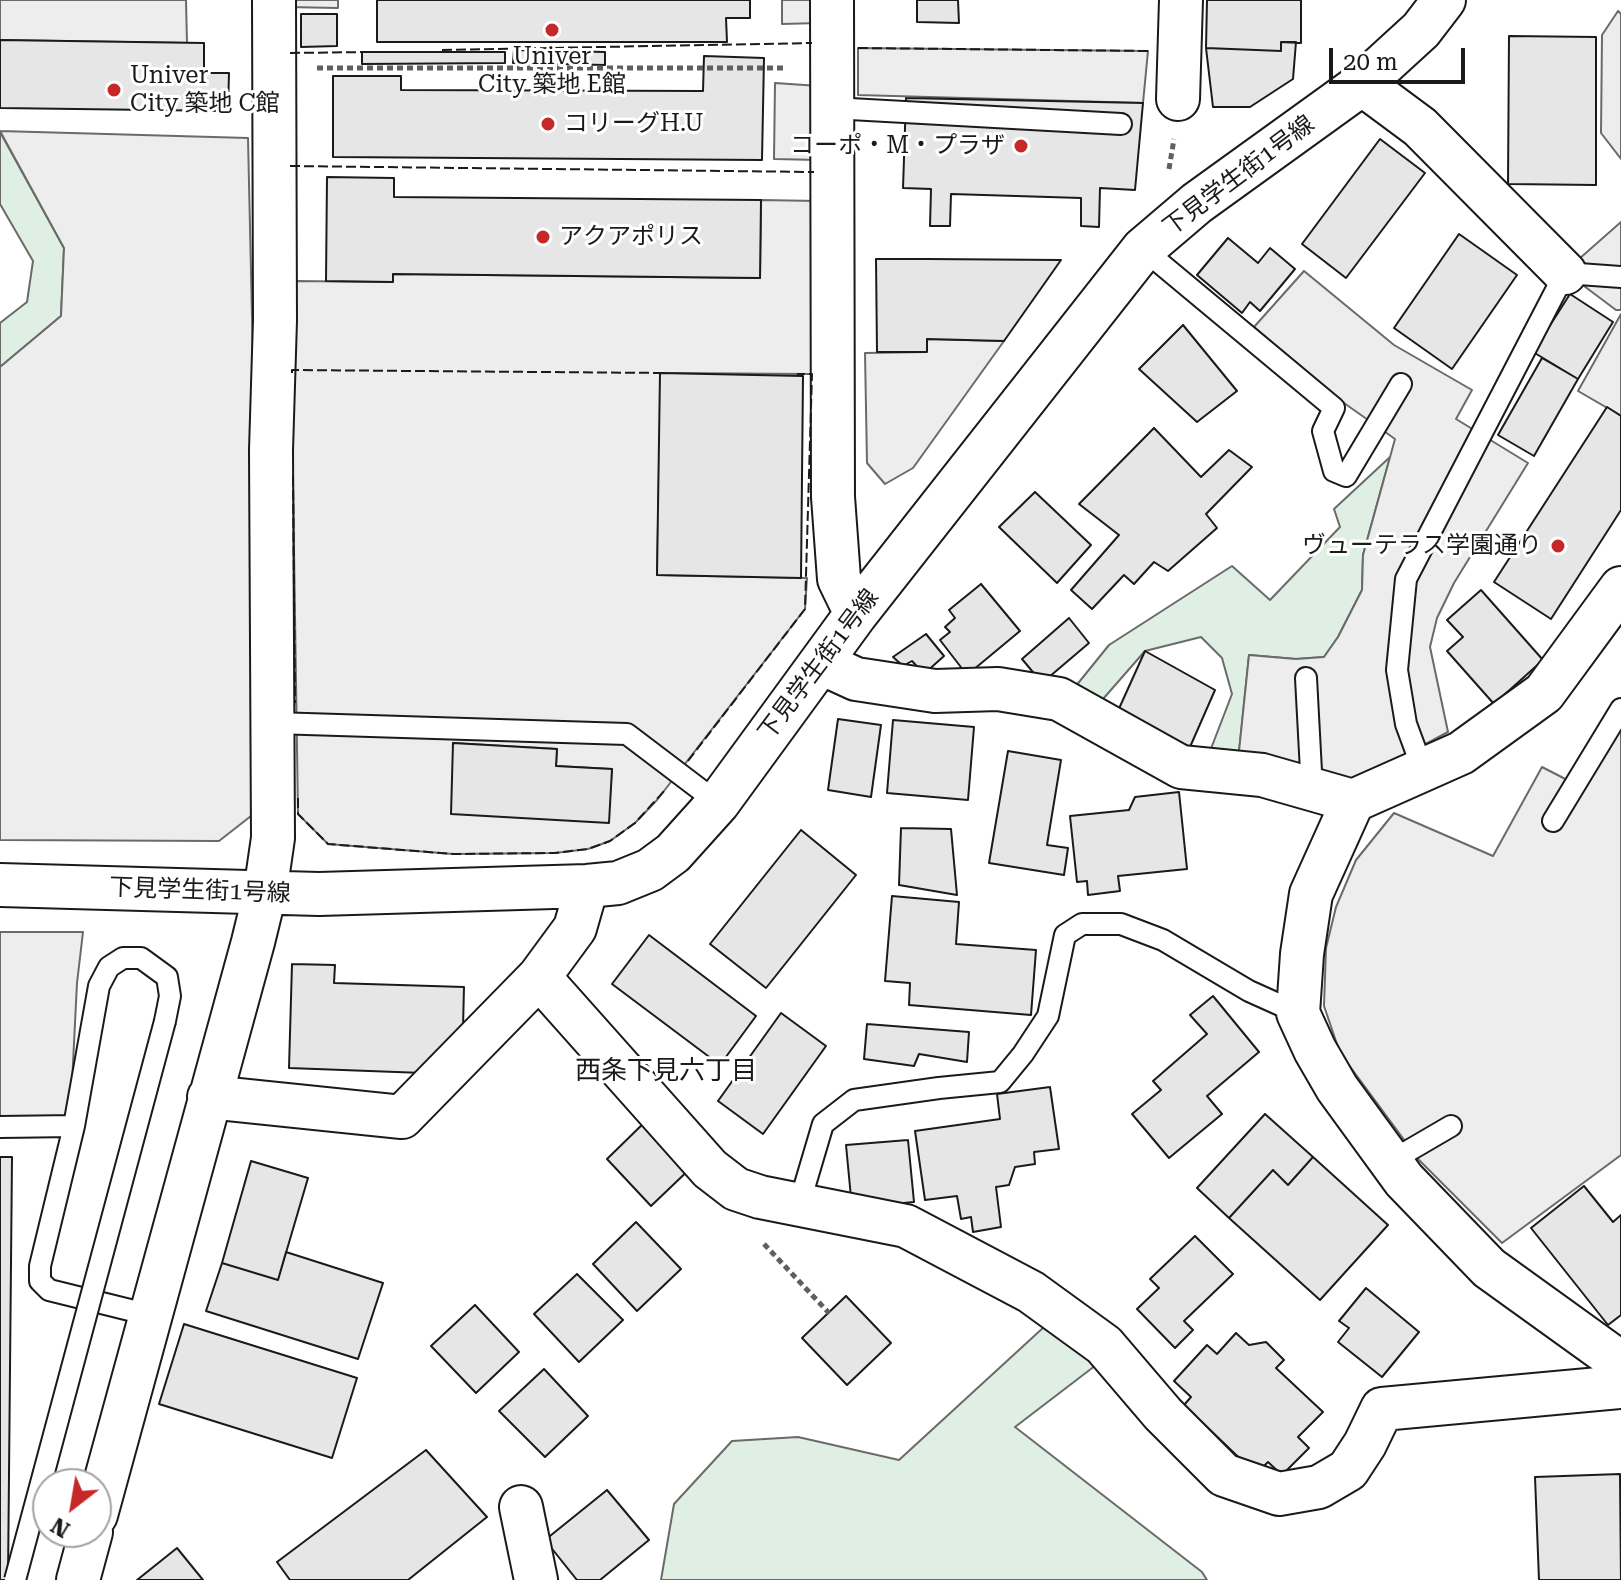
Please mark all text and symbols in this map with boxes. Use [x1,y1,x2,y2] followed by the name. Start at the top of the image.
[543,21,561,39] marker: Univer City 築地 E館
[1333,32,1469,82] scale bar
[478,43,626,99] place label: Univer City 築地 E館
[1343,48,1398,76] text: 20 m
[130,62,280,118] place label: Univer City 築地 C館
[105,81,123,99] marker: Univer City 築地 C館
[564,110,704,138] place label: コリーグH.U
[1158,110,1320,242] street label: 下見学生街1号線
[539,115,557,133] marker: コリーグH.U
[790,132,1005,160] place label: コーポ・M・プラザ
[1012,137,1030,155] marker: コーポ・M・プラザ
[559,223,703,251] place label: アクアポリス
[534,228,552,246] marker: アクアポリス
[1302,532,1542,560] place label: ヴューテラス学園通り
[1549,537,1567,555] marker: ヴューテラス学園通り
[753,584,885,746] street label: 下見学生街1号線
[109,873,291,909] street label: 下見学生街1号線
[575,1055,757,1087] district label: 西条下見六丁目
[32,1468,112,1548] north arrow
[47,1512,74,1542] text: N

